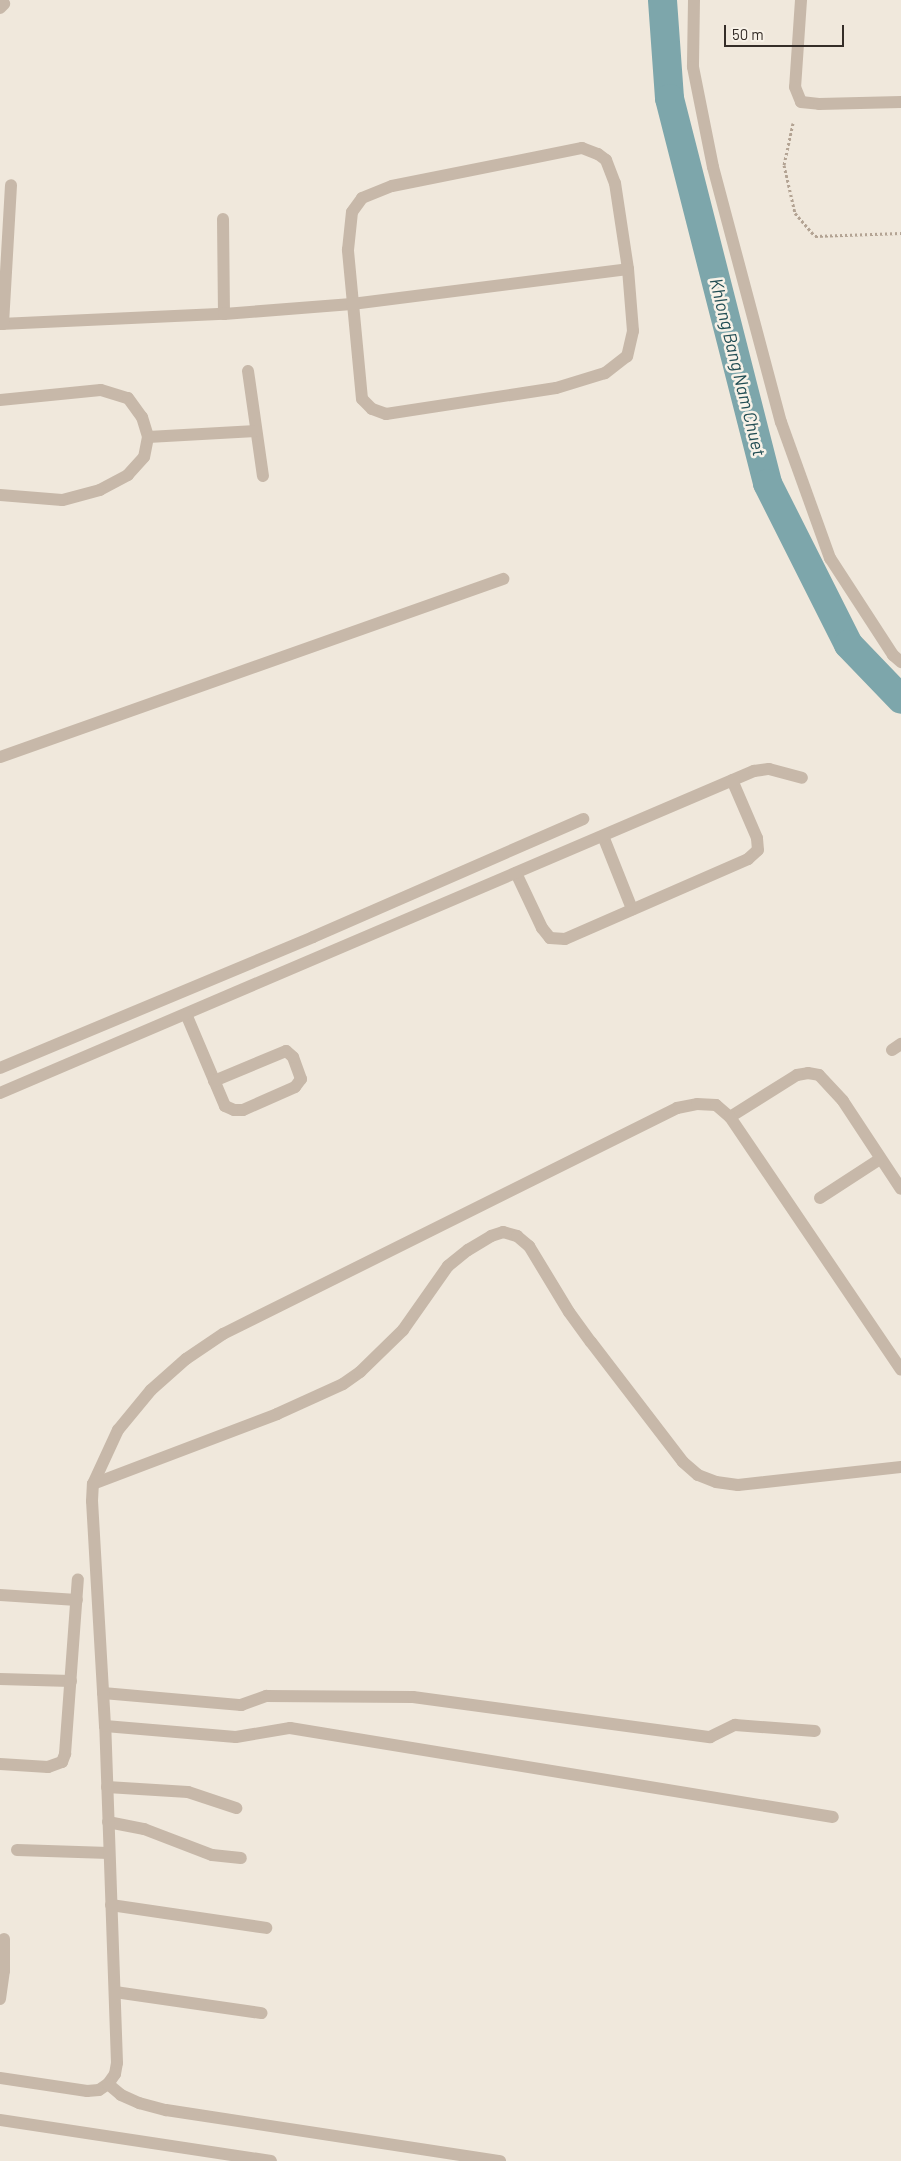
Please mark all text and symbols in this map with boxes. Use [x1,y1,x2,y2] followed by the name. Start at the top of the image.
[726,15,846,47] scale bar
[732,25,764,43] text: 50 m
[705,276,771,458] water label: Khlong Bang Nam Chuet

